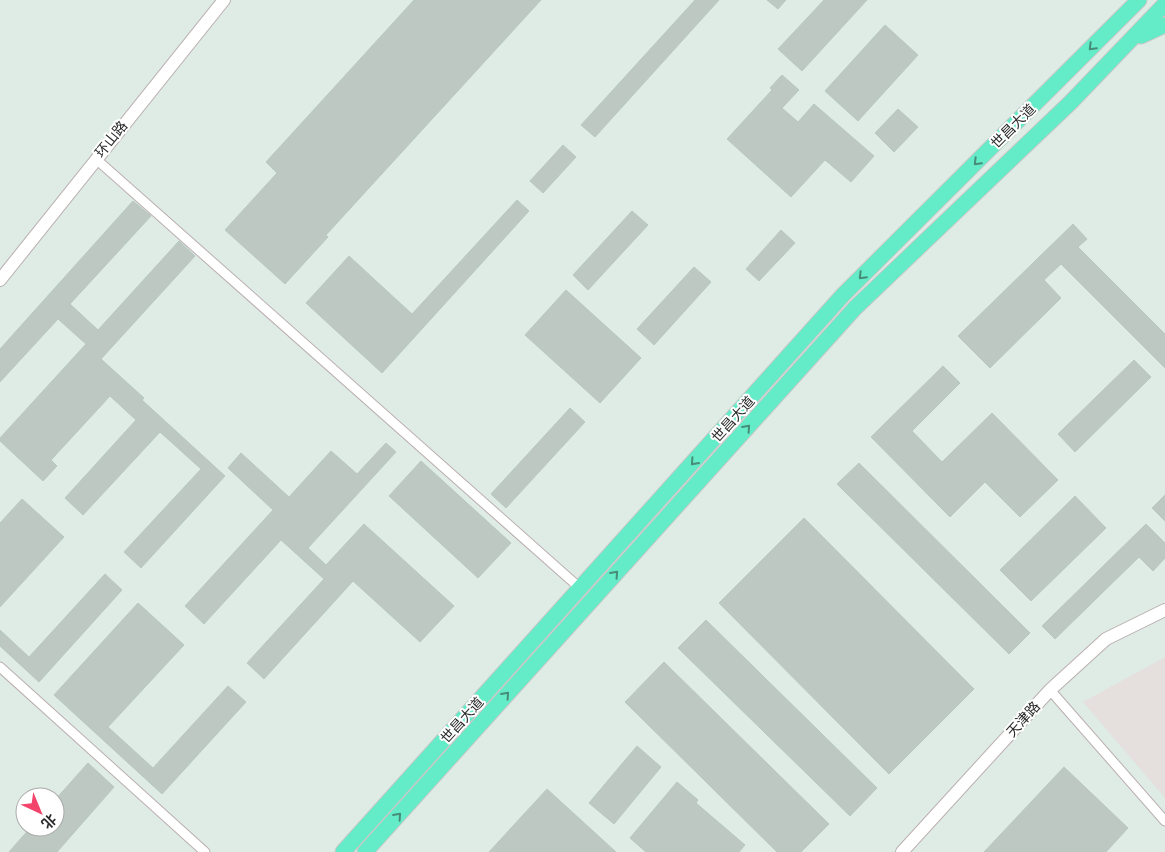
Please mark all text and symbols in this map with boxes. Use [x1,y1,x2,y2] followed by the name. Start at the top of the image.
[1089,41,1098,50] one-way arrow
[988,101,1038,151] street label: 世昌大道
[92,118,130,160] street label: 环山路
[974,156,983,165] one-way arrow
[858,270,867,279] one-way arrow
[708,393,758,445] street label: 世昌大道
[741,424,750,433] one-way arrow
[691,456,700,465] one-way arrow
[609,571,618,580] one-way arrow
[501,692,510,701] one-way arrow
[437,694,487,746] street label: 世昌大道
[1003,698,1043,740] street label: 天津路
[15,787,65,837] north arrow
[38,811,60,832] text: 北
[392,812,401,821] one-way arrow

